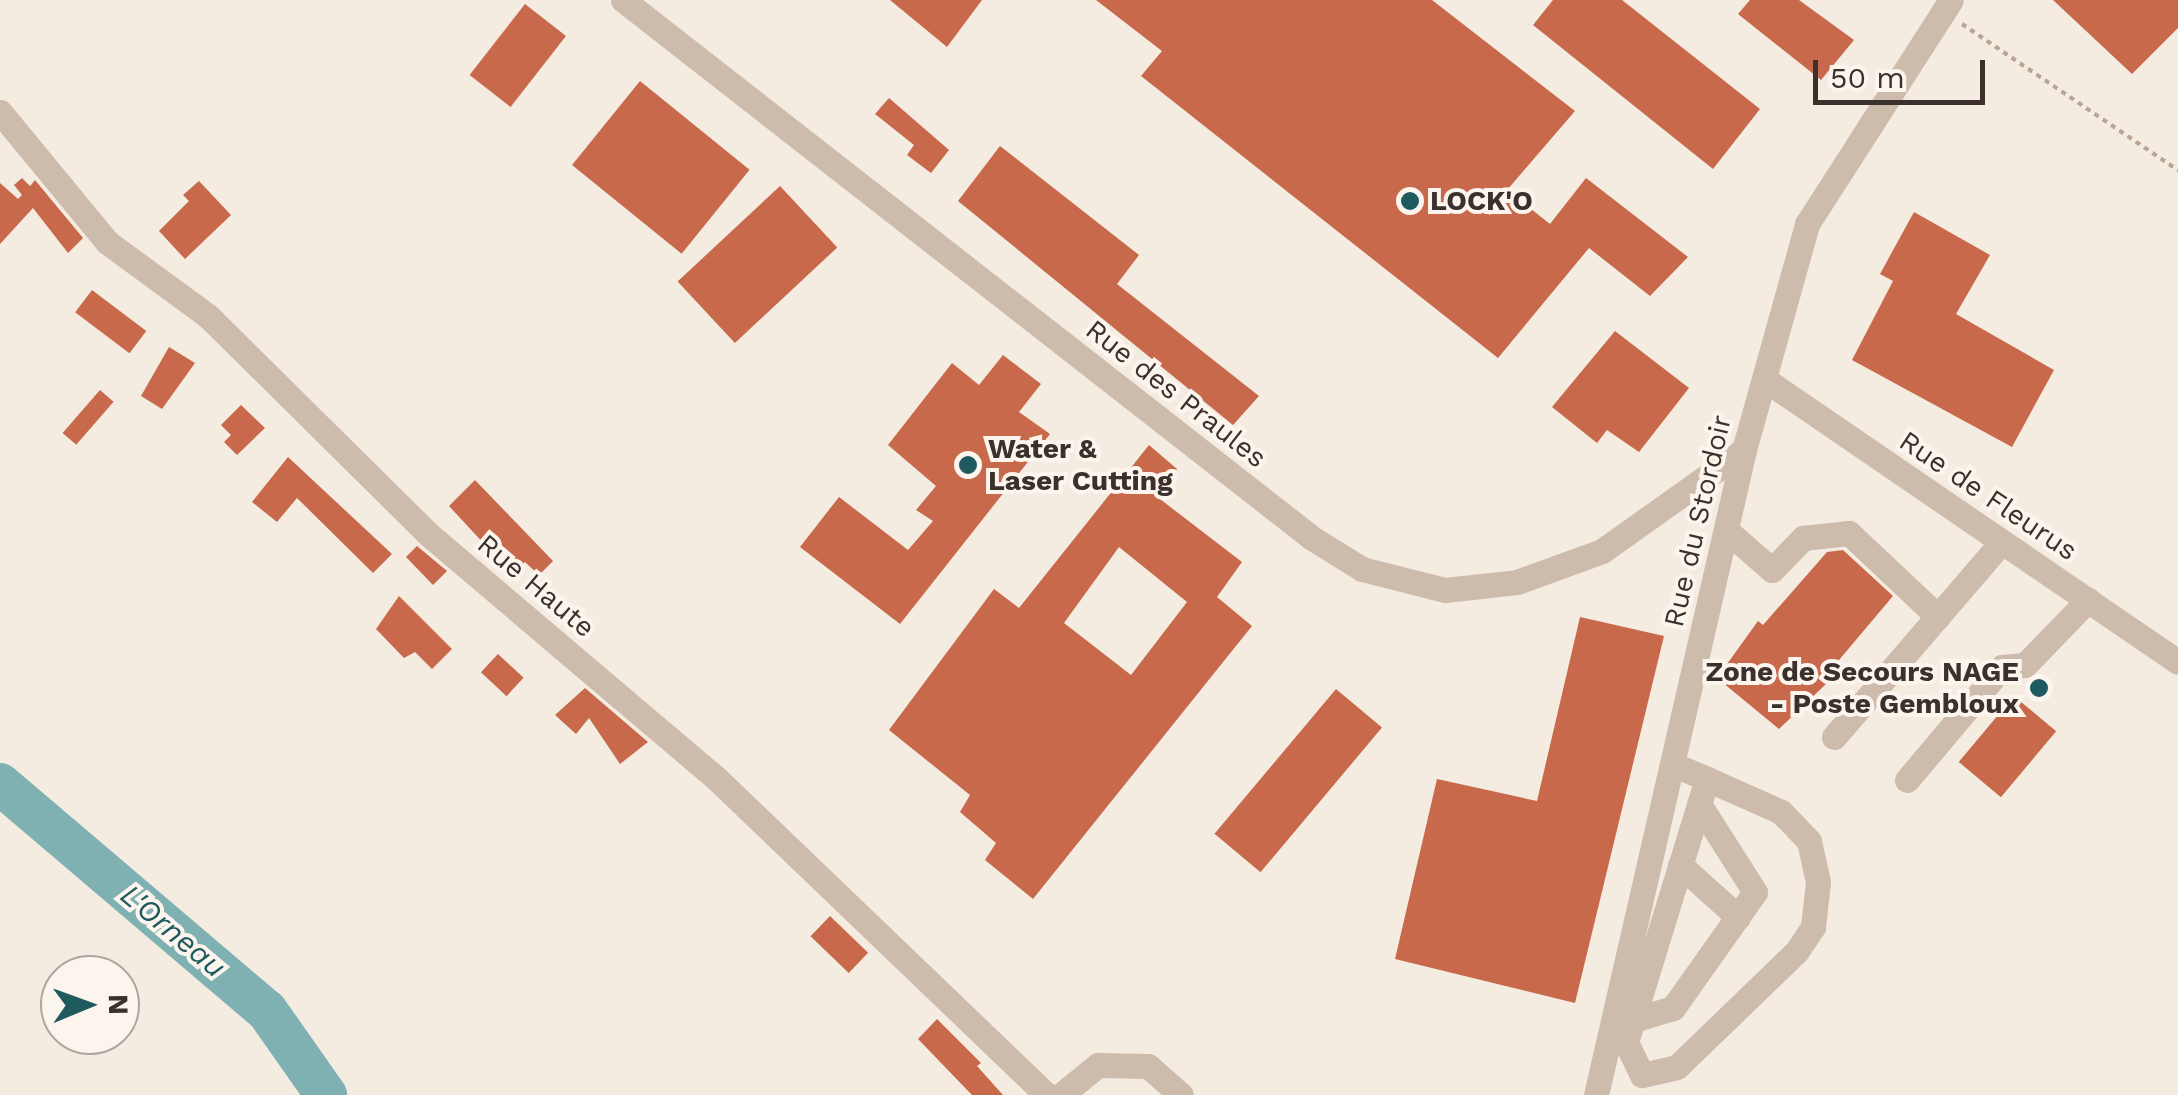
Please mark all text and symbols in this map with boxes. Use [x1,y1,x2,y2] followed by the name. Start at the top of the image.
[1818,40,1990,102] scale bar
[1830,60,1905,95] text: 50 m
[1430,184,1533,218] place label: LOCK'O
[1399,190,1421,212] marker: LOCK'O
[1079,313,1273,475] street label: Rue des Praules
[1657,412,1739,630] street label: Rue du Stordoir
[1893,424,2083,568] street label: Rue de Fleurus
[988,432,1173,498] place label: Water & Laser Cutting
[957,454,979,476] marker: Water & Laser Cutting
[471,527,601,645] street label: Rue Haute
[1705,655,2019,721] place label: Zone de Secours NAGE - Poste Gembloux
[2028,677,2050,699] marker: Zone de Secours NAGE - Poste Gembloux
[113,877,233,985] water label: L'Orneau
[40,955,140,1055] north arrow
[102,994,135,1015] text: N

